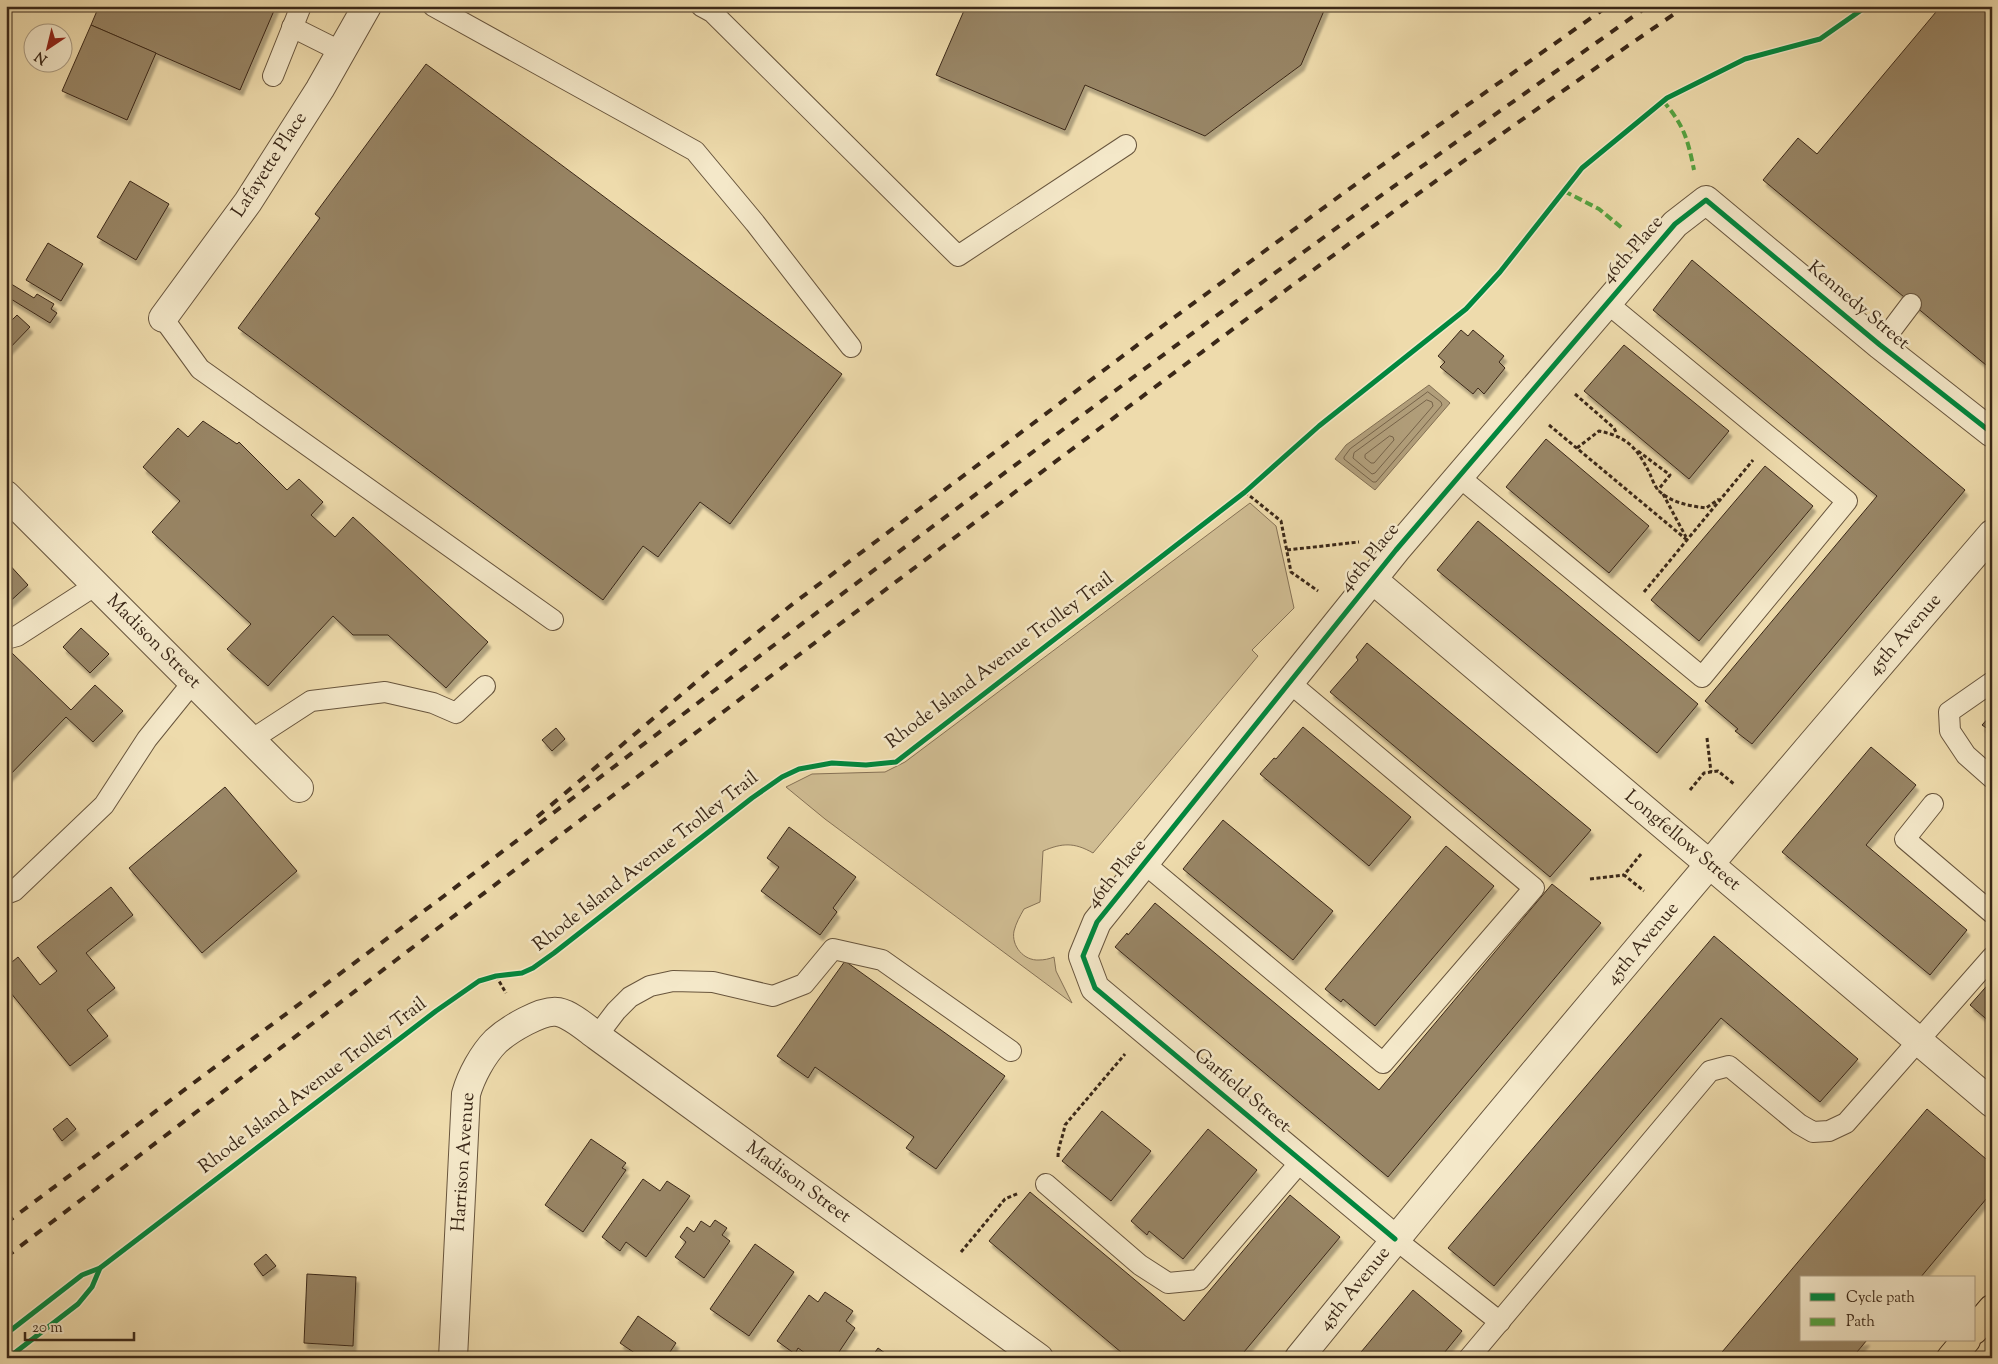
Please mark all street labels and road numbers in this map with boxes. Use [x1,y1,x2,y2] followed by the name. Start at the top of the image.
[226,107,314,223] street label: Lafayette Place
[1596,210,1670,290] street label: 46th Place
[1801,255,1915,357] street label: Kennedy Street
[1334,517,1407,599] street label: 46th Place
[880,566,1120,756] street label: Rhode Island Avenue Trolley Trail
[1862,588,1948,682] street label: 45th Avenue
[100,589,207,696] street label: Madison Street
[528,765,764,959] street label: Rhode Island Avenue Trolley Trail
[1618,784,1746,898] street label: Longfellow Street
[1081,833,1154,915] street label: 46th Place
[1600,896,1686,991] street label: 45th Avenue
[193,991,433,1181] street label: Rhode Island Avenue Trolley Trail
[1188,1042,1297,1140] street label: Garfield Street
[446,1091,482,1233] street label: Harrison Avenue
[740,1136,857,1231] street label: Madison Street
[1313,1241,1397,1337] street label: 45th Avenue

